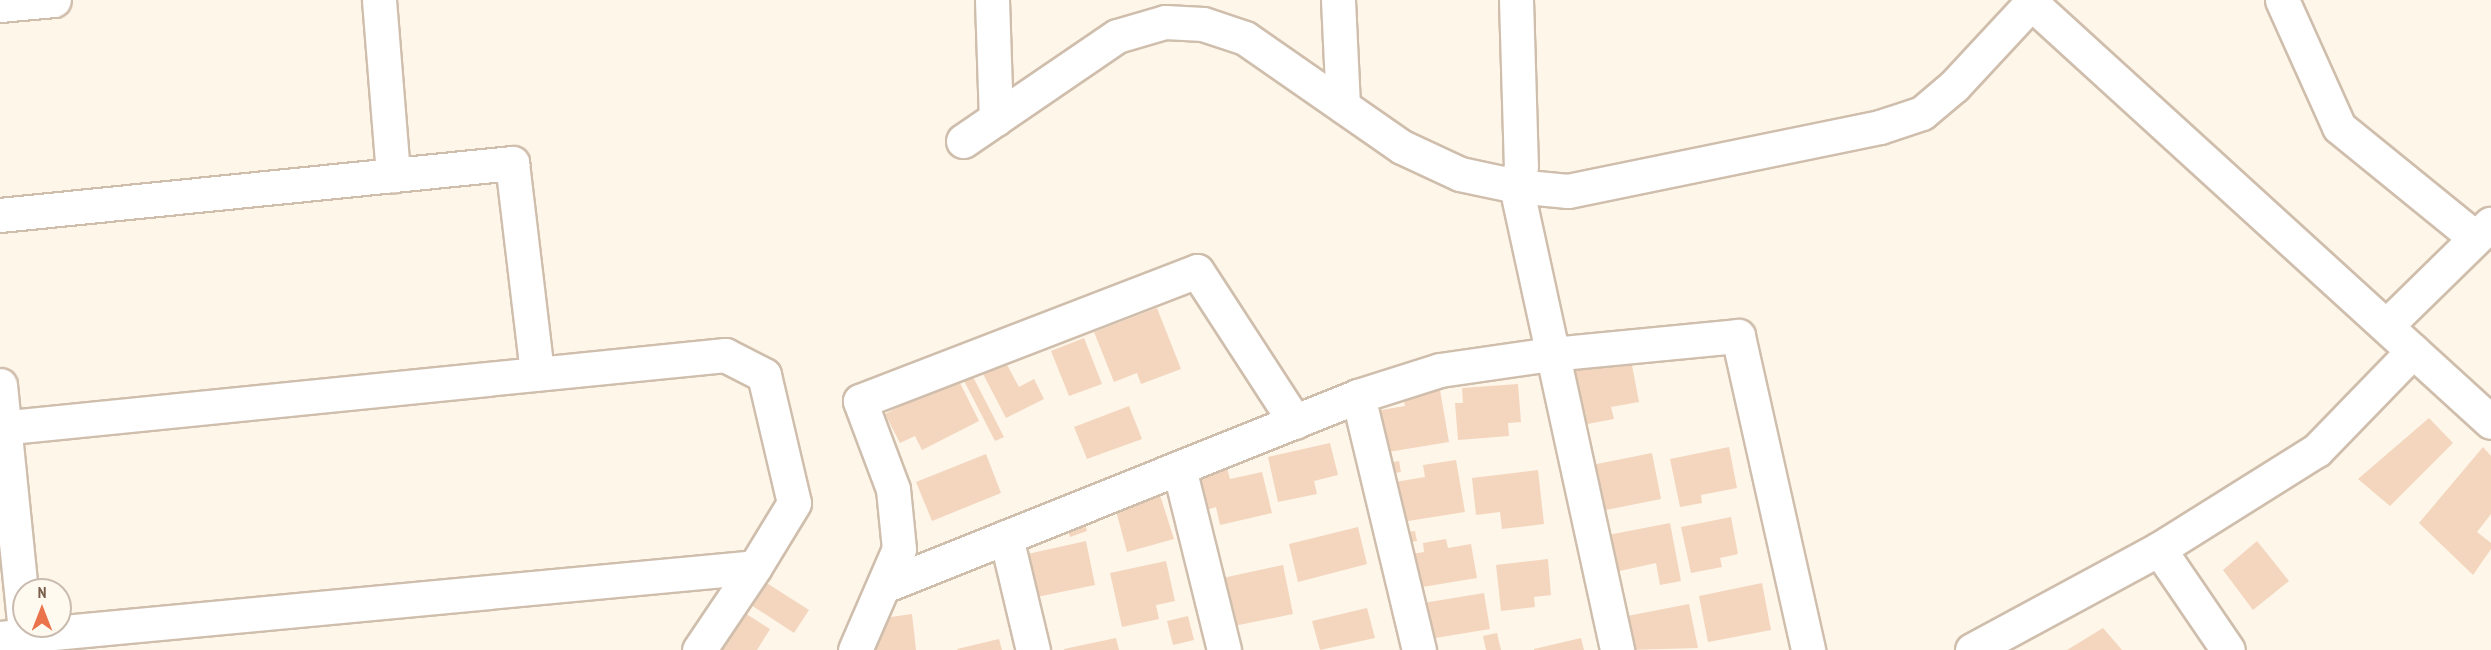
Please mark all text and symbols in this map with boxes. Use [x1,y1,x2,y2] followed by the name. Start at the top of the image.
[12,578,72,638] north arrow
[38,582,46,602] text: N

